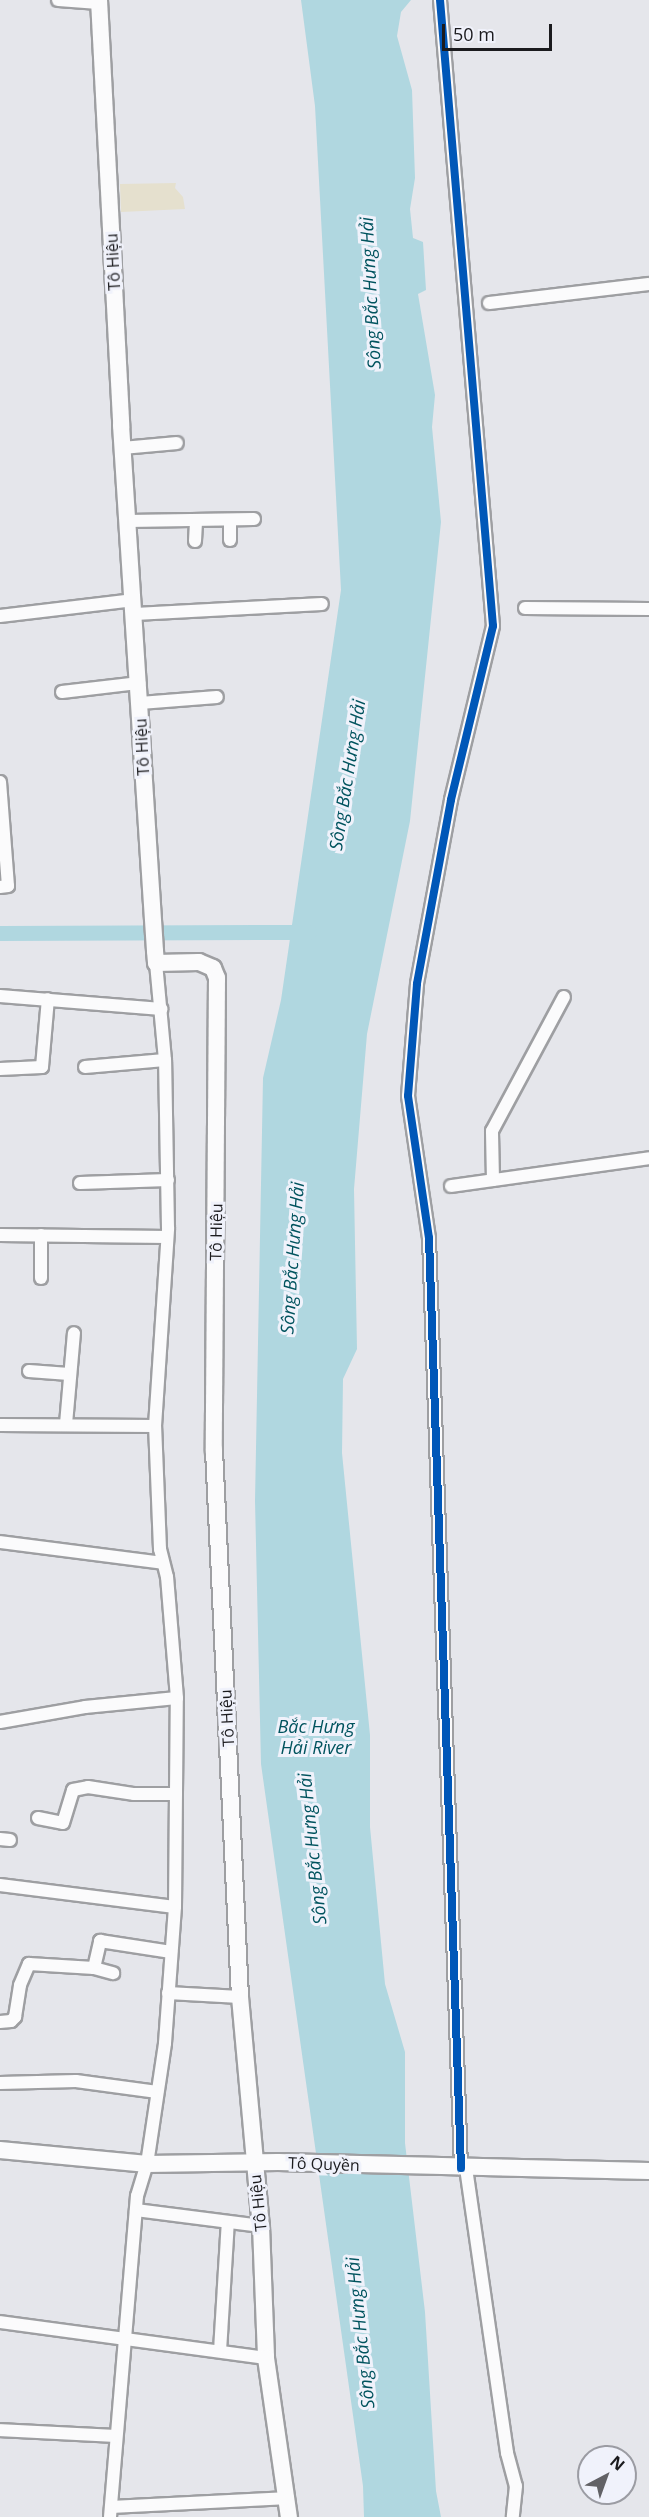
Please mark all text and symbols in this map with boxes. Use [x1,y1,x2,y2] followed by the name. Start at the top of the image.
[445,12,554,50] scale bar
[453,22,495,46] text: 50 m
[355,216,385,370] water label: Sông Bắc Hưng Hải
[102,233,124,291] street label: Tô Hiệu
[324,698,370,852] water label: Sông Bắc Hưng Hải
[131,718,153,776] street label: Tô Hiệu
[276,1181,308,1335] water label: Sông Bắc Hưng Hải
[206,1203,226,1261] street label: Tô Hiệu
[216,1689,238,1747] street label: Tô Hiệu
[277,1716,355,1758] water label: Bắc Hưng Hải River
[293,1772,331,1926] water label: Sông Bắc Hưng Hải
[288,2153,360,2175] street label: Tô Quyền
[245,2174,271,2232] street label: Tô Hiệu
[341,2256,379,2410] water label: Sông Bắc Hưng Hải
[577,2445,637,2505] north arrow
[605,2450,630,2475] text: N

